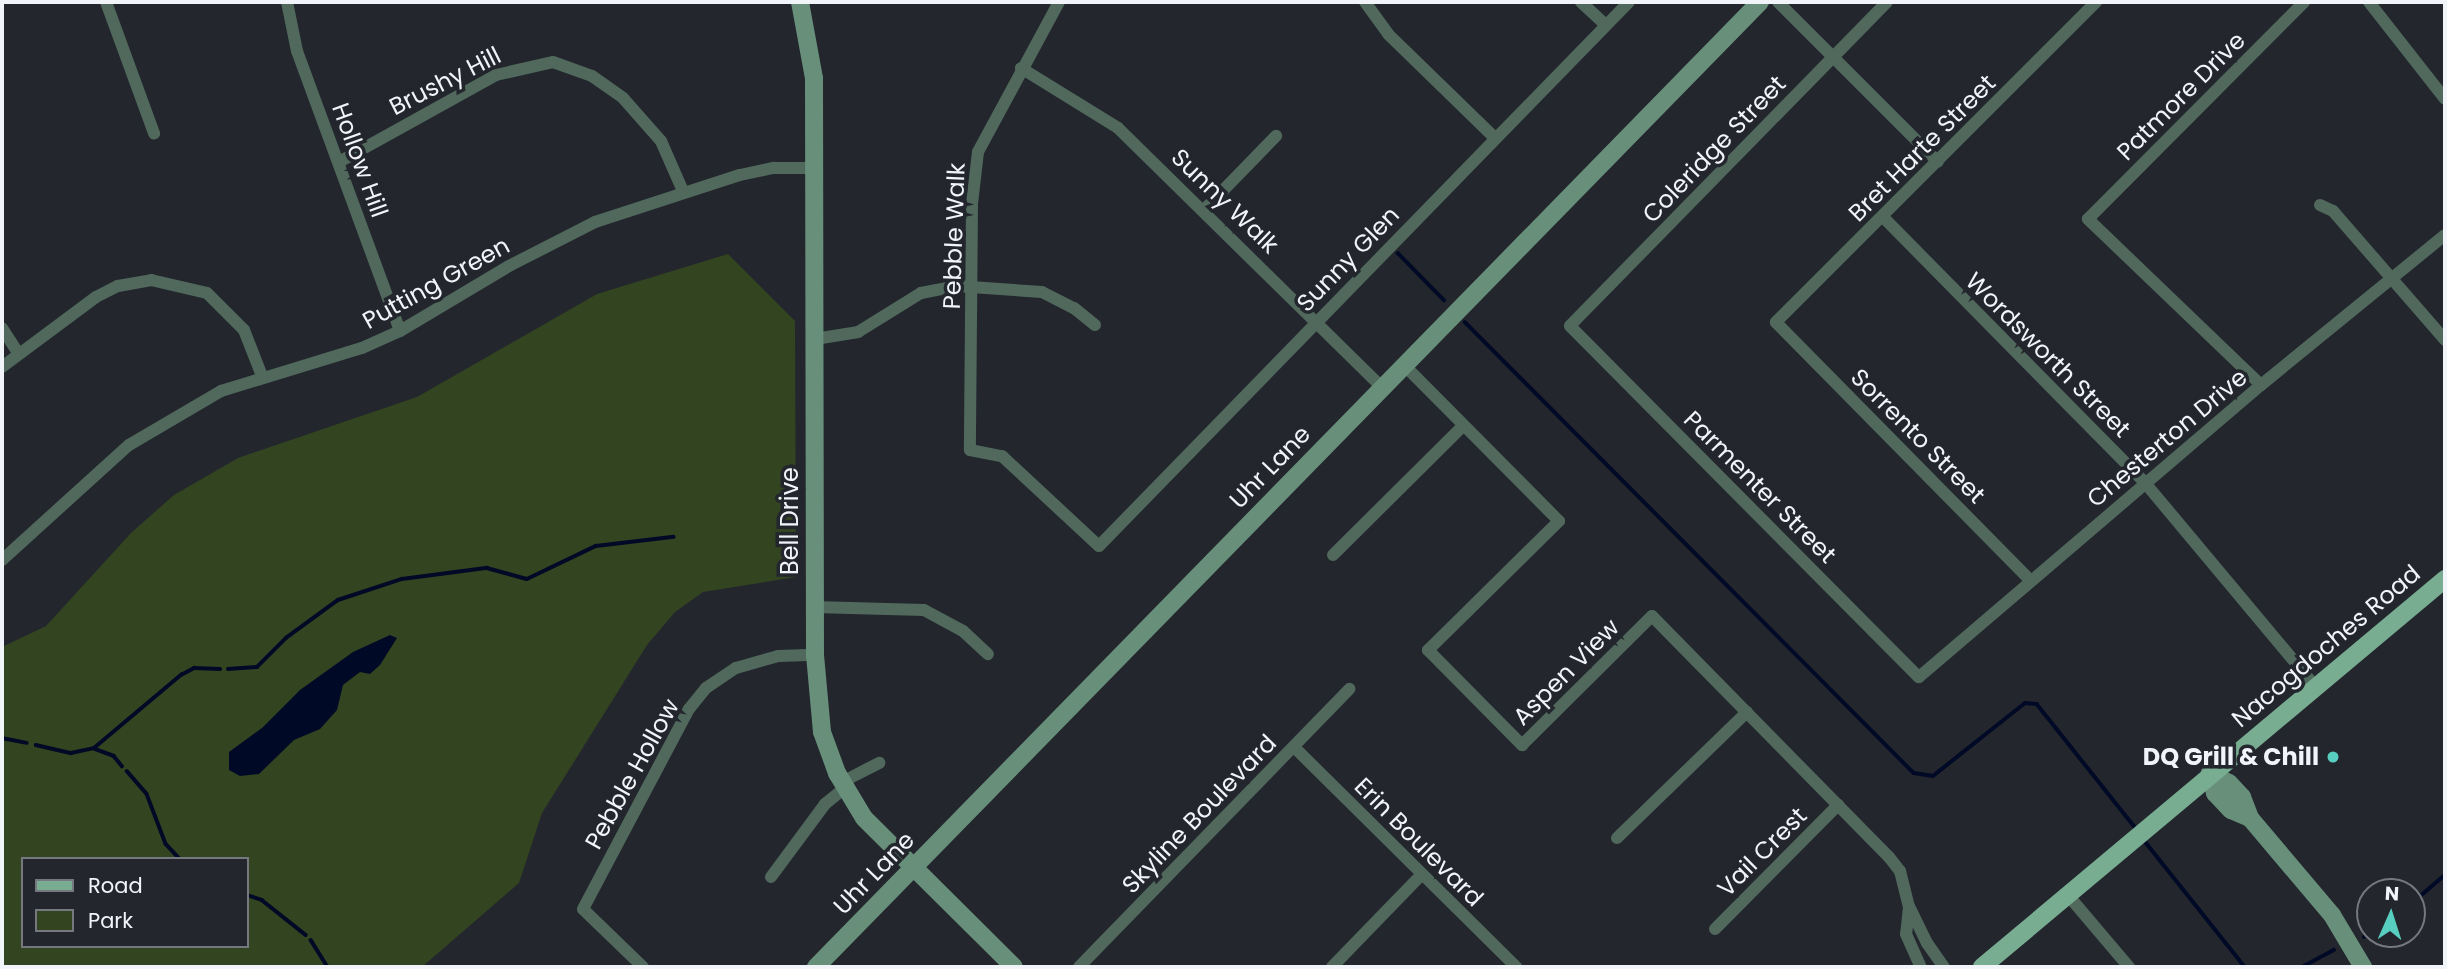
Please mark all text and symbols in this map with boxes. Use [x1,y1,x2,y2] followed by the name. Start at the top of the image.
[2111,26,2251,166] street label: Patmore Drive
[384,41,506,121] street label: Brushy Hill
[1636,69,1792,229] street label: Coleridge Street
[1843,69,2001,227] street label: Bret Harte Street
[326,99,394,221] street label: Hollow Hill
[1165,143,1285,259] street label: Sunny Walk
[937,162,971,310] street label: Pebble Walk
[1291,200,1405,318] street label: Sunny Glen
[358,231,514,335] street label: Putting Green
[1960,267,2136,443] street label: Wordsworth Street
[1845,363,1991,509] street label: Sorrento Street
[2081,363,2253,513] street label: Chesterton Drive
[1678,405,1842,569] street label: Parmenter Street
[1224,420,1316,514] street label: Uhr Lane
[776,467,804,575] street label: Bell Drive
[2226,559,2426,733] street label: Nacogdoches Road
[1507,613,1625,731] street label: Aspen View
[579,694,685,854] street label: Pebble Hollow
[1116,729,1282,899] street label: Skyline Boulevard
[2143,743,2319,771] place label: DQ Grill & Chill
[2325,749,2341,765] marker: DQ Grill & Chill
[1349,772,1489,912] street label: Erin Boulevard
[1711,801,1813,903] street label: Vail Crest
[828,826,920,920] street label: Uhr Lane
[21,857,248,948] legend
[88,871,143,900] text: Road
[2356,878,2426,948] north arrow
[2384,880,2400,907] text: N
[88,906,133,935] text: Park

